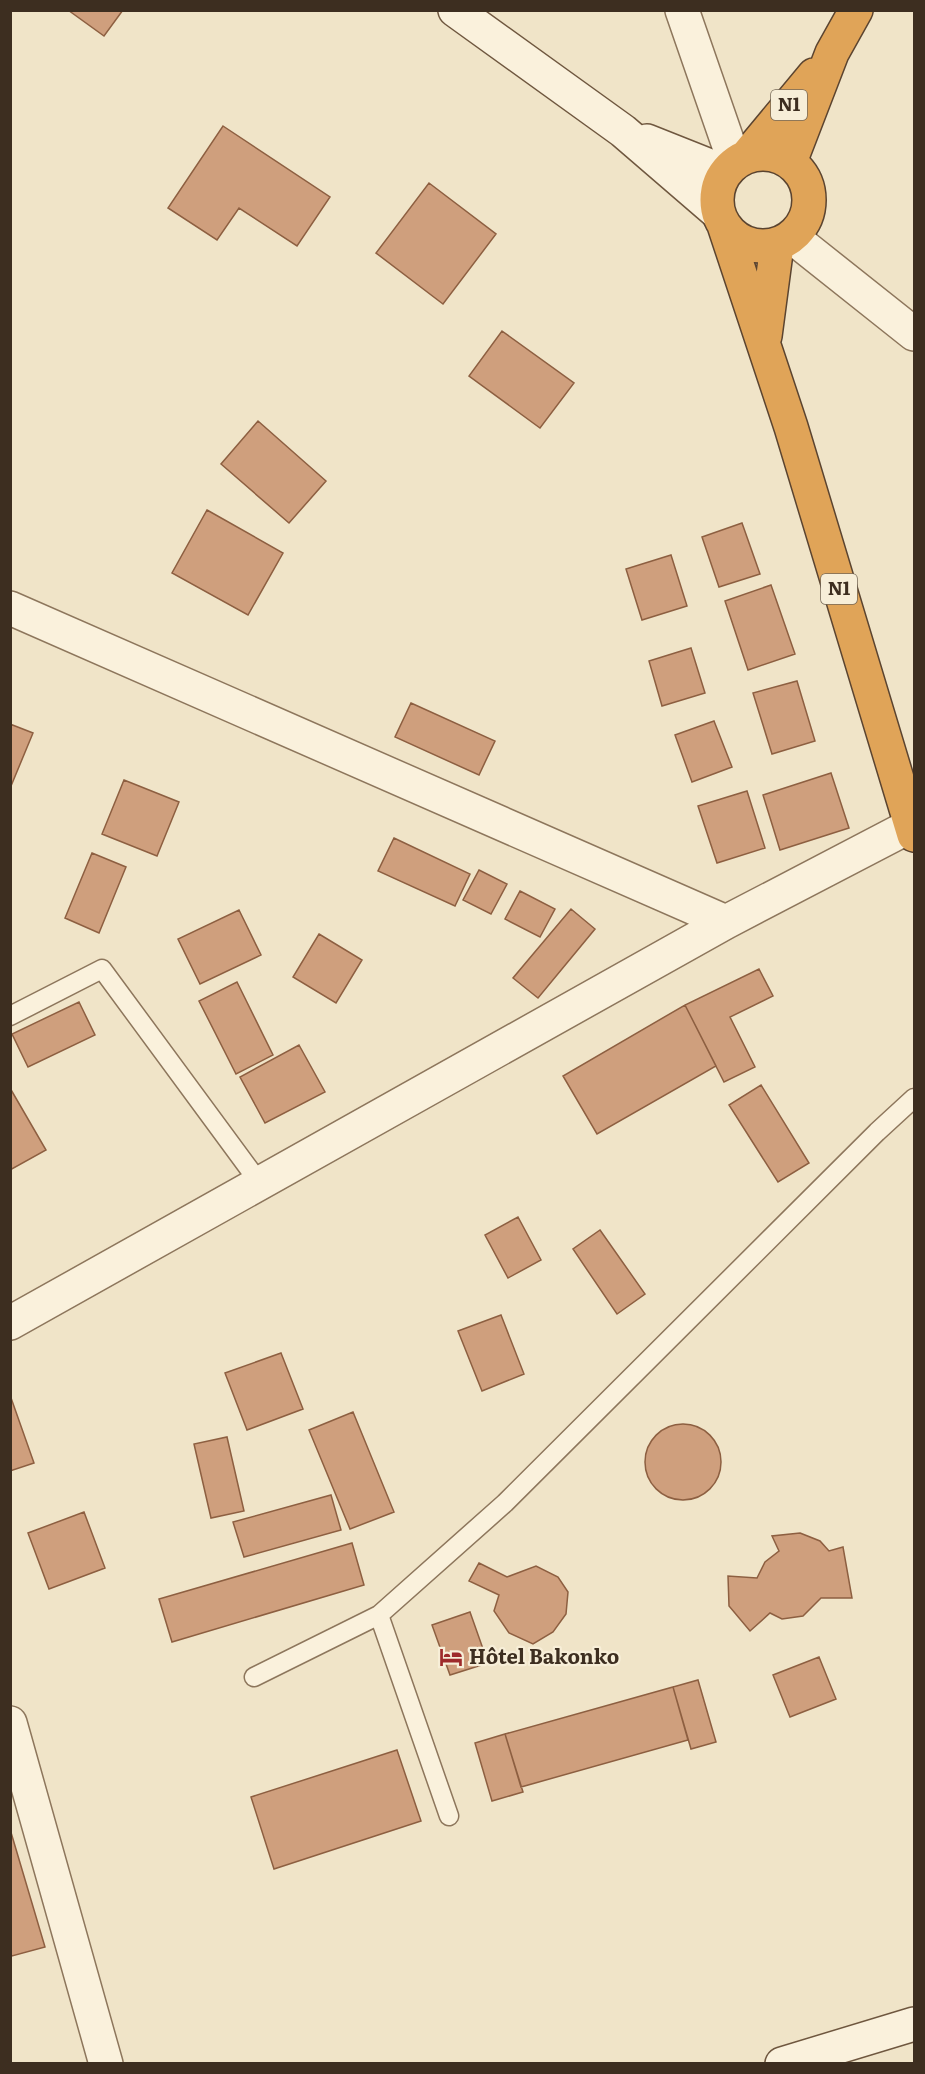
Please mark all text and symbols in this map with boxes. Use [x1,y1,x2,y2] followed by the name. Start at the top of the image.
[771,90,807,120] road number: N1
[821,574,857,604] road number: N1
[469,1640,619,1670] place label: Hôtel Bakonko
[438,1644,464,1670] hotel icon: Hôtel Bakonko

